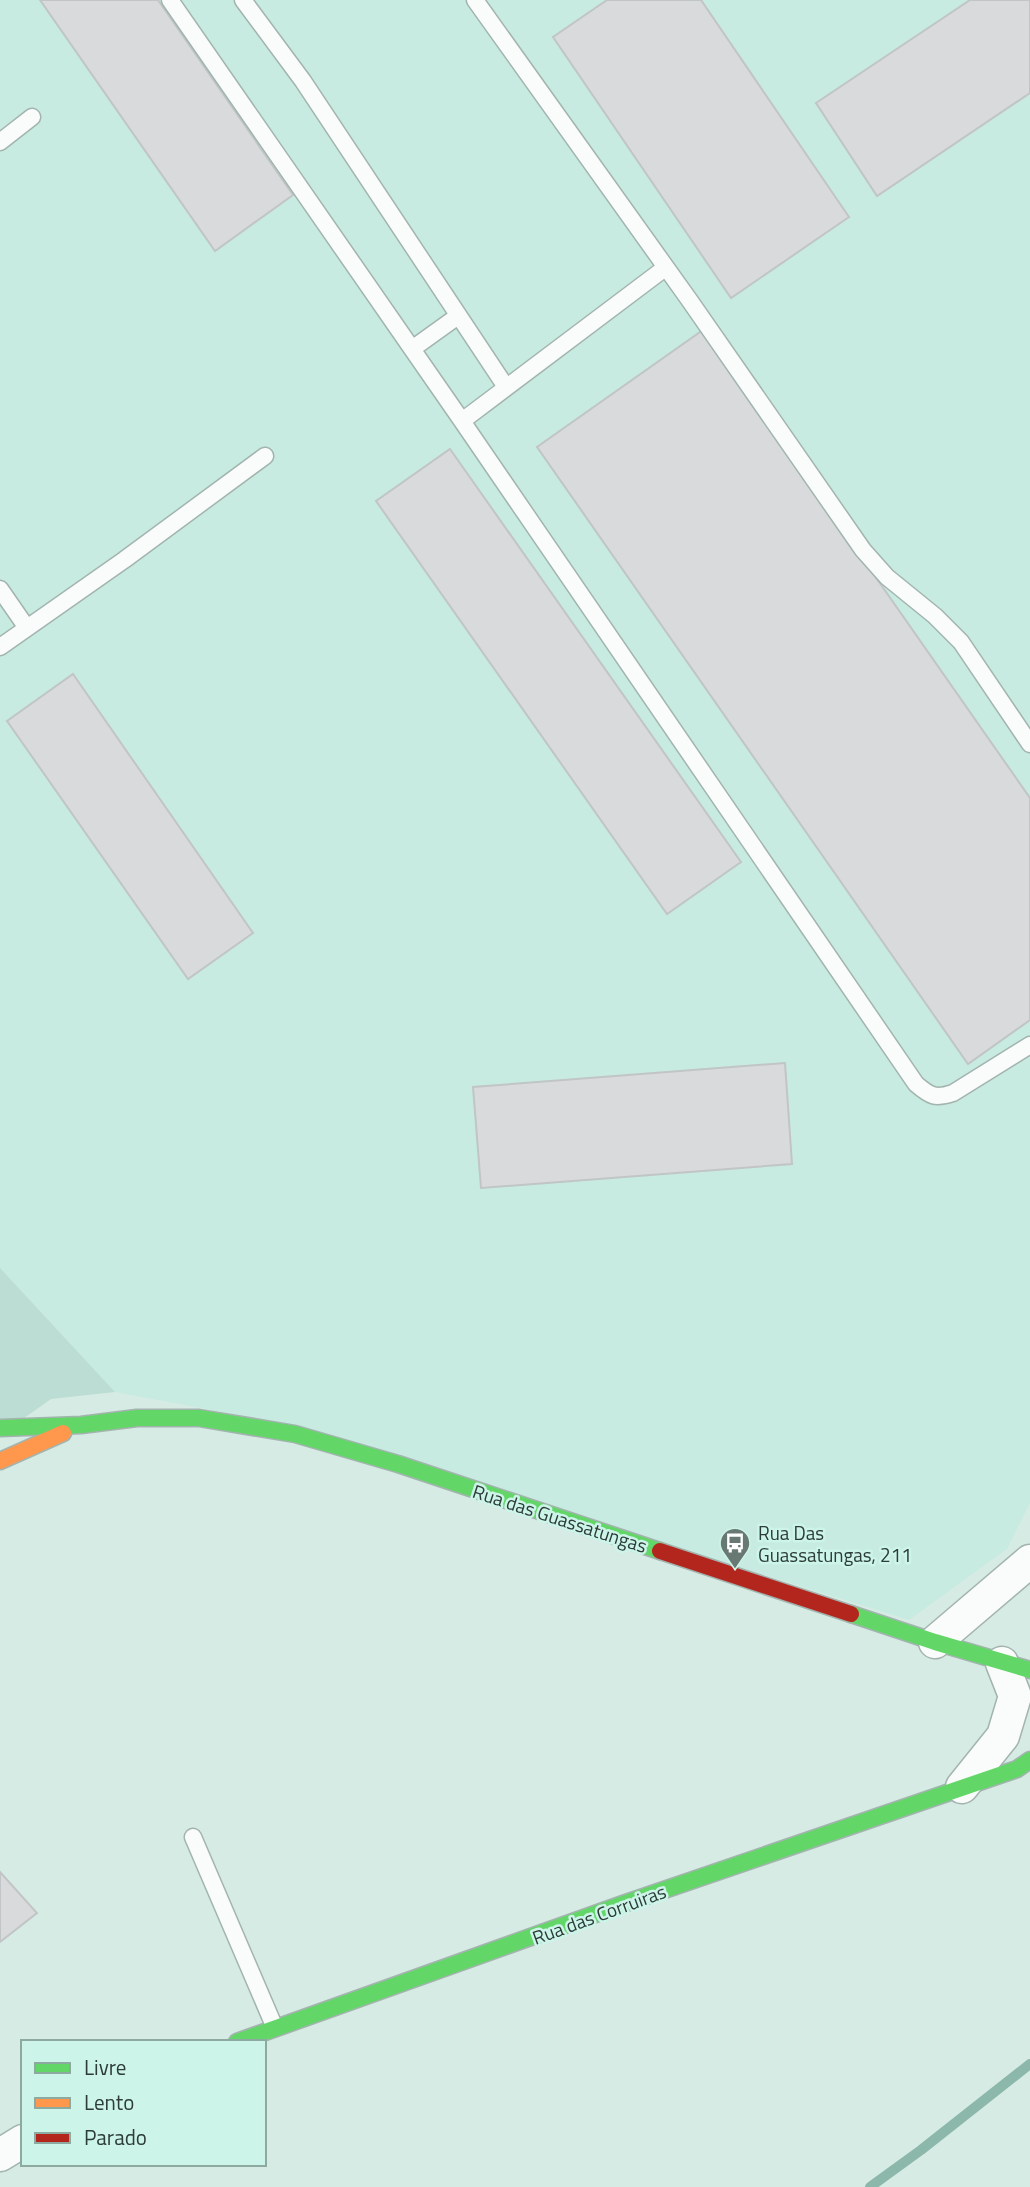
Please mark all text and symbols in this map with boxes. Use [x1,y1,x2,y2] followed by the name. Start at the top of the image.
[469,1476,651,1560] street label: Rua das Guassatungas
[758,1518,912,1569] place label: Rua Das Guassatungas, 211
[718,1526,752,1570] bus stop icon: Rua Das Guassatungas, 211
[528,1876,670,1952] street label: Rua das Corruiras
[21,2040,266,2166] legend
[84,2051,126,2083] text: Livre
[84,2086,134,2118] text: Lento
[84,2121,147,2153] text: Parado

